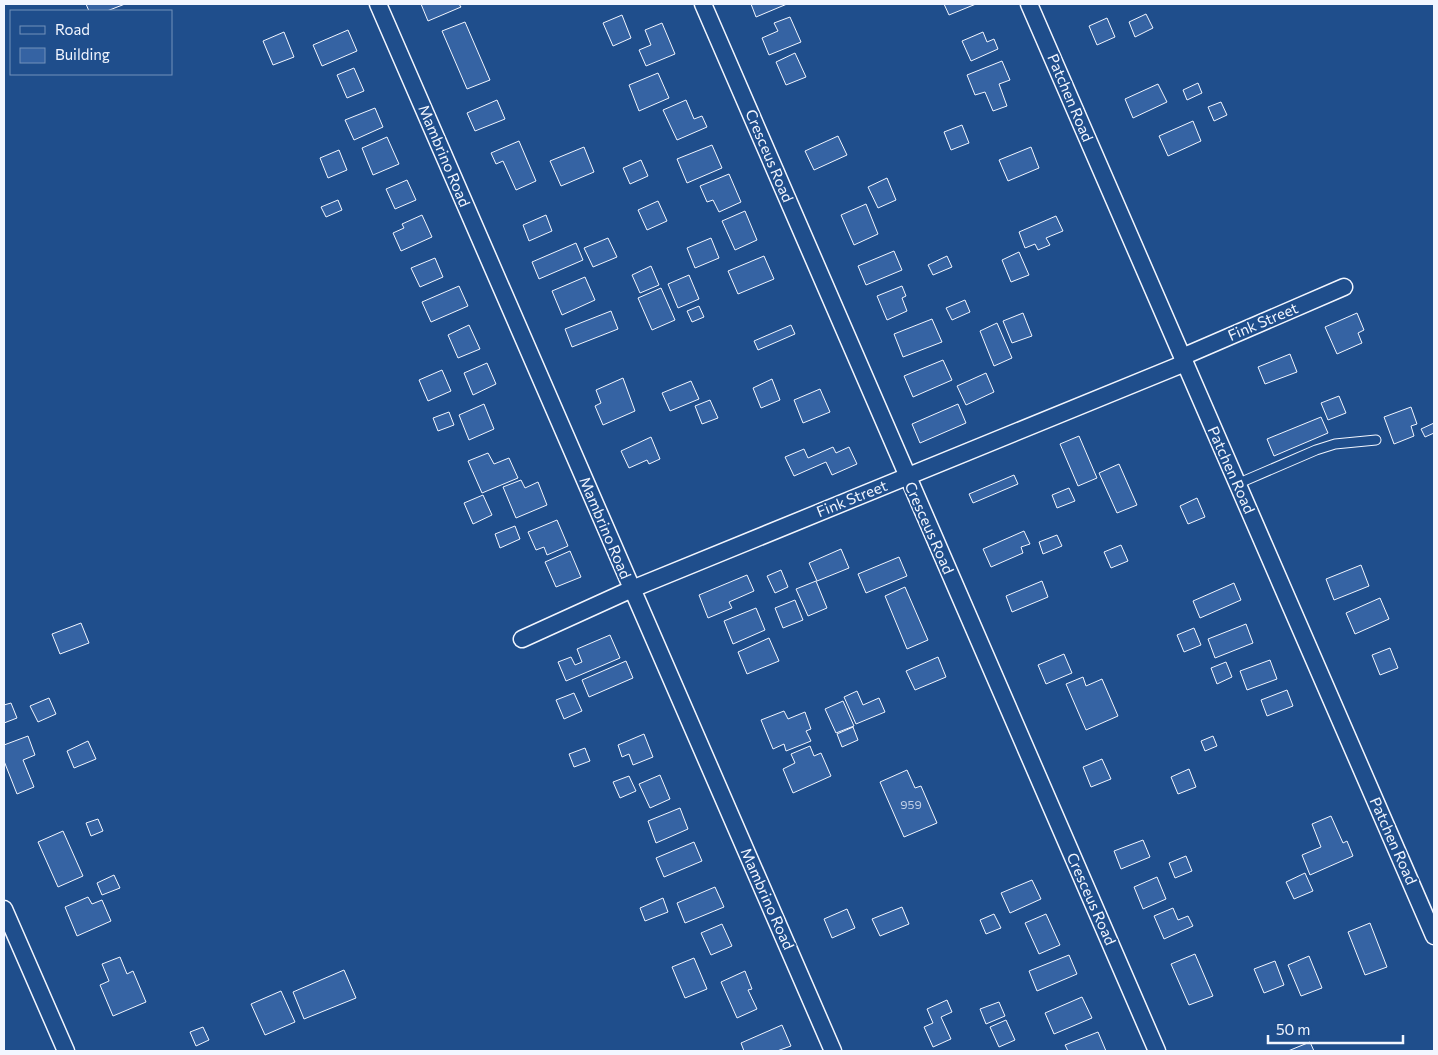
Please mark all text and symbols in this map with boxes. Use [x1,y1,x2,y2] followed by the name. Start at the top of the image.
[10,10,172,75] legend
[55,20,90,38] text: Road
[55,45,110,63] text: Building
[1044,51,1098,144] street label: Patchen Road
[415,102,475,209] street label: Mambrino Road
[742,106,798,205] street label: Cresceus Road
[1225,298,1300,344] street label: Fink Street
[1205,423,1259,516] street label: Patchen Road
[576,474,636,581] street label: Mambrino Road
[814,476,890,520] street label: Fink Street
[902,479,958,577] street label: Cresceus Road
[1367,794,1421,887] street label: Patchen Road
[900,797,922,811] house number: 959
[737,845,798,952] street label: Mambrino Road
[1064,850,1120,948] street label: Cresceus Road
[1268,1012,1403,1044] scale bar
[1276,1020,1310,1038] text: 50 m

